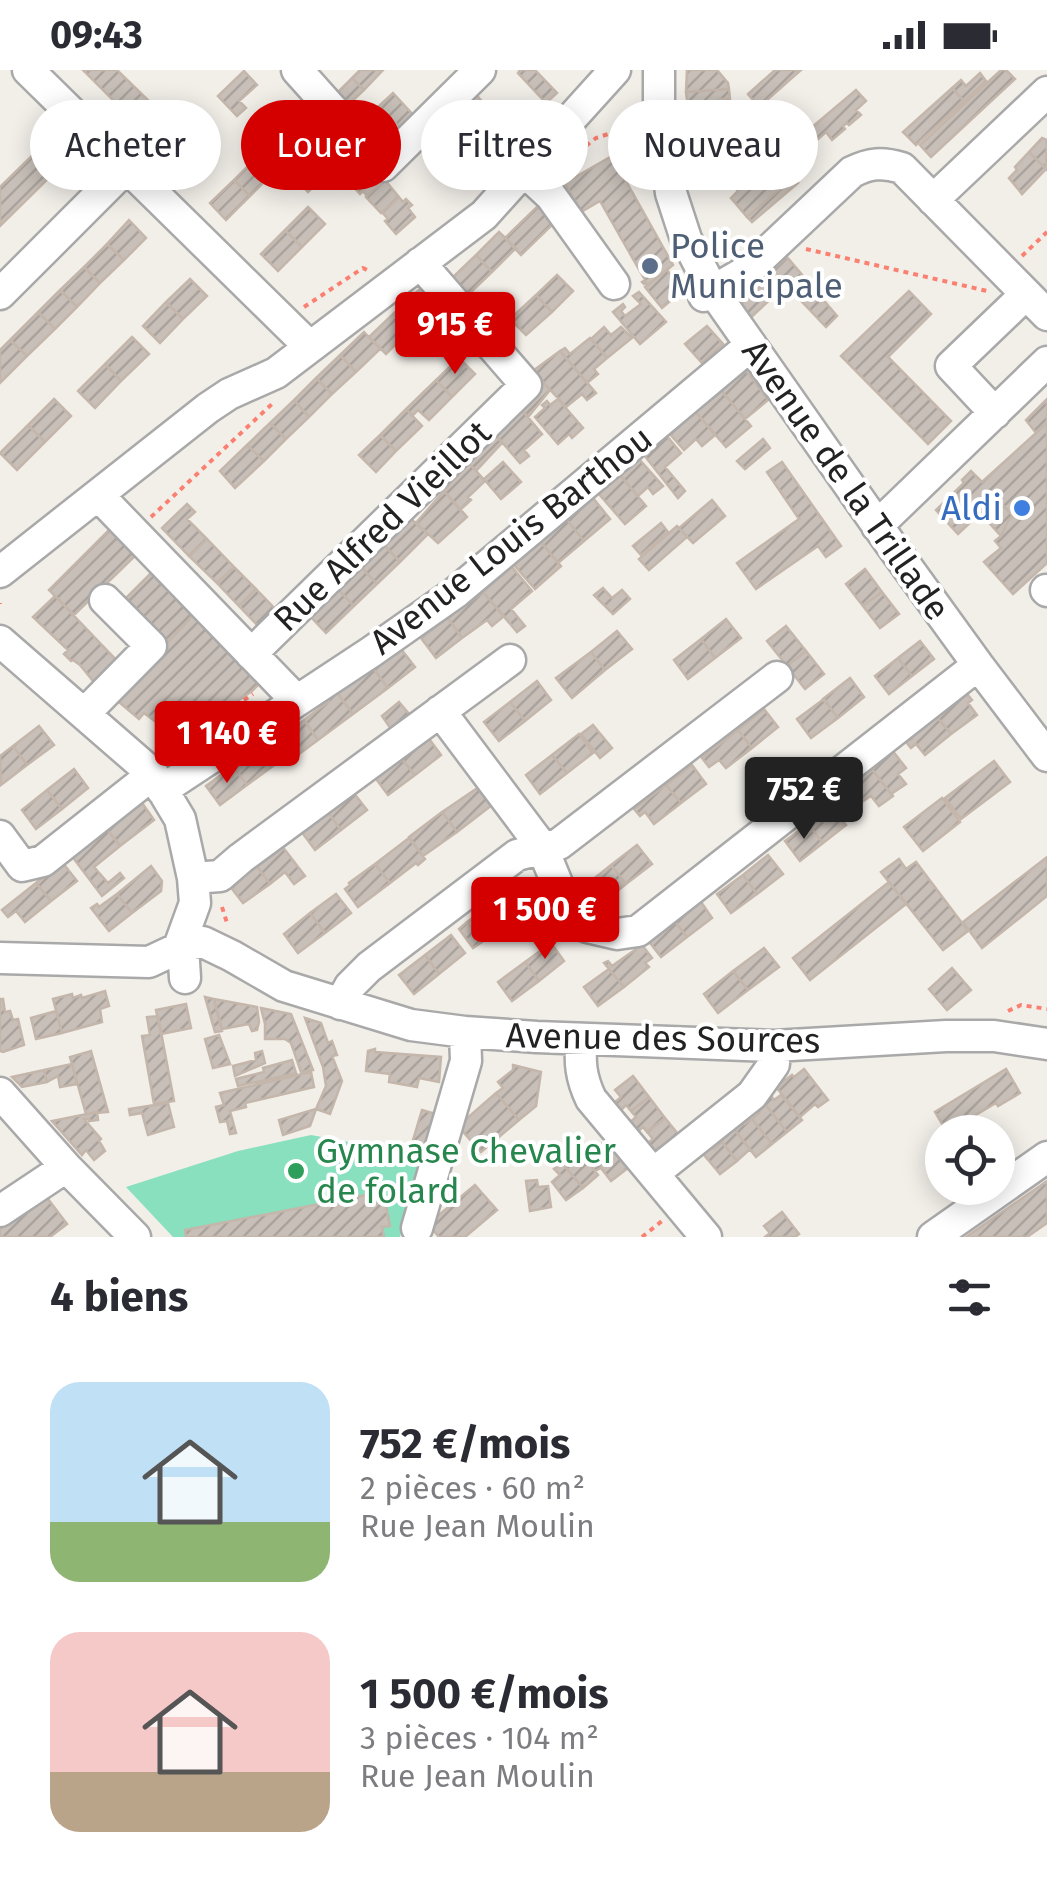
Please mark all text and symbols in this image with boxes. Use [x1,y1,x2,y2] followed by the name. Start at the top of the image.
[50,12,143,58] text: 09:43
[30,100,221,190] chip: Acheter
[241,100,401,190] chip: Louer
[421,100,588,190] chip: Filtres
[608,100,818,190] chip: Nouveau
[670,225,843,307] place label: Police Municipale
[639,255,661,277] marker: Police Municipale
[385,292,525,377] pin: 915 €
[417,305,493,343] text: 915 €
[733,332,959,628] street label: Avenue de la Trillade
[265,412,499,640] street label: Rue Alfred Vieillot
[362,417,660,663] street label: Avenue Louis Barthou
[941,487,1002,529] place label: Aldi
[1011,497,1033,519] marker: Aldi
[135,701,319,786] pin: 1 140 €
[177,714,277,752] text: 1 140 €
[734,757,874,842] pin: 752 €
[767,770,841,808] text: 752 €
[453,877,637,962] pin: 1 500 €
[493,890,597,928] text: 1 500 €
[505,1014,821,1062] street label: Avenue des Sources
[925,1115,1015,1205] map controls
[925,1115,1015,1205] button: locate
[316,1130,616,1212] place label: Gymnase Chevalier de folard
[285,1160,307,1182] marker: Gymnase Chevalier de folard
[942,1270,997,1325] icon: filters
[50,1272,188,1322] text: 4 biens
[360,1419,570,1469] text: 752 €/mois
[130,1422,250,1542] icon: home
[360,1469,585,1507] text: 2 pièces · 60 m²
[360,1507,595,1545] text: Rue Jean Moulin
[360,1669,609,1719] text: 1 500 €/mois
[130,1672,250,1792] icon: home
[360,1719,599,1757] text: 3 pièces · 104 m²
[360,1757,595,1795] text: Rue Jean Moulin

